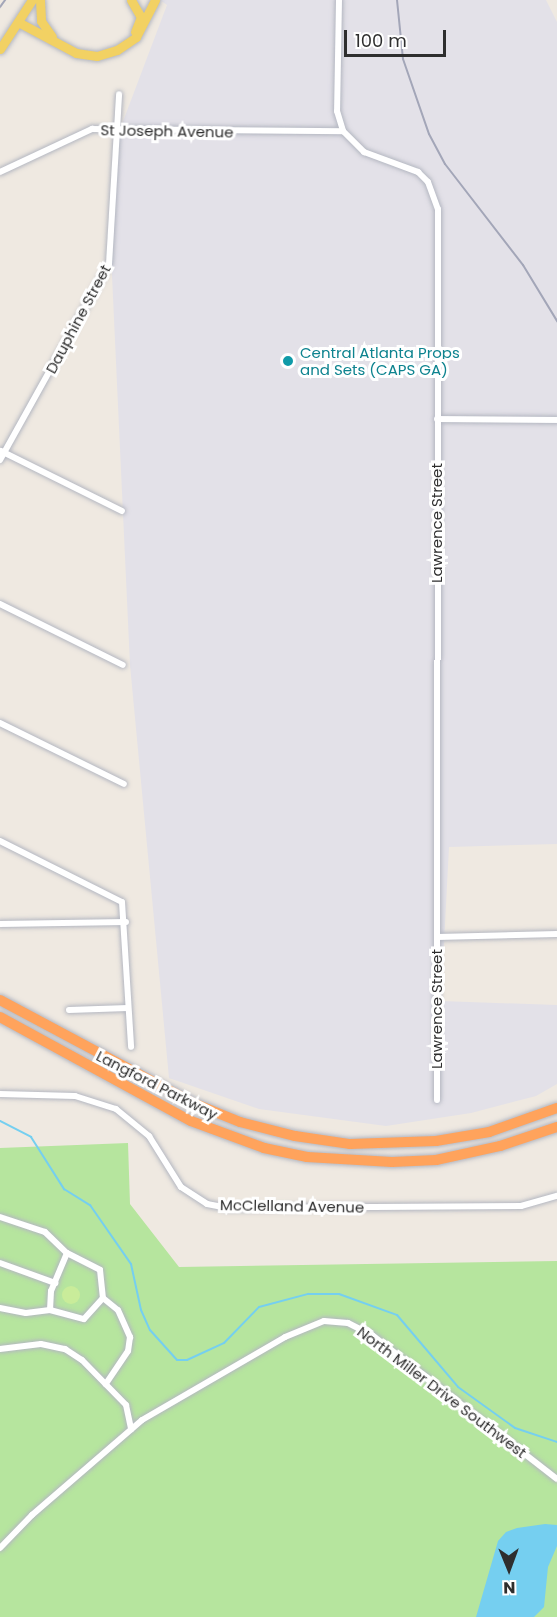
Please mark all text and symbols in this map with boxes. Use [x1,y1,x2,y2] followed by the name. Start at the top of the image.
[347,18,449,56] scale bar
[355,28,407,53] text: 100 m
[100,121,234,141] street label: St Joseph Avenue
[42,262,114,376] street label: Dauphine Street
[300,343,460,378] place label: Central Atlanta Props and Sets (CAPS GA)
[281,354,295,368] marker: Central Atlanta Props and Sets (CAPS GA)
[428,463,446,583] street label: Lawrence Street
[428,949,446,1069] street label: Lawrence Street
[93,1047,221,1123] street label: Langford Parkway
[220,1196,364,1216] street label: McClelland Avenue
[354,1322,530,1462] street label: North Miller Drive Southwest
[479,1539,539,1599] north arrow
[503,1576,516,1599] text: N

